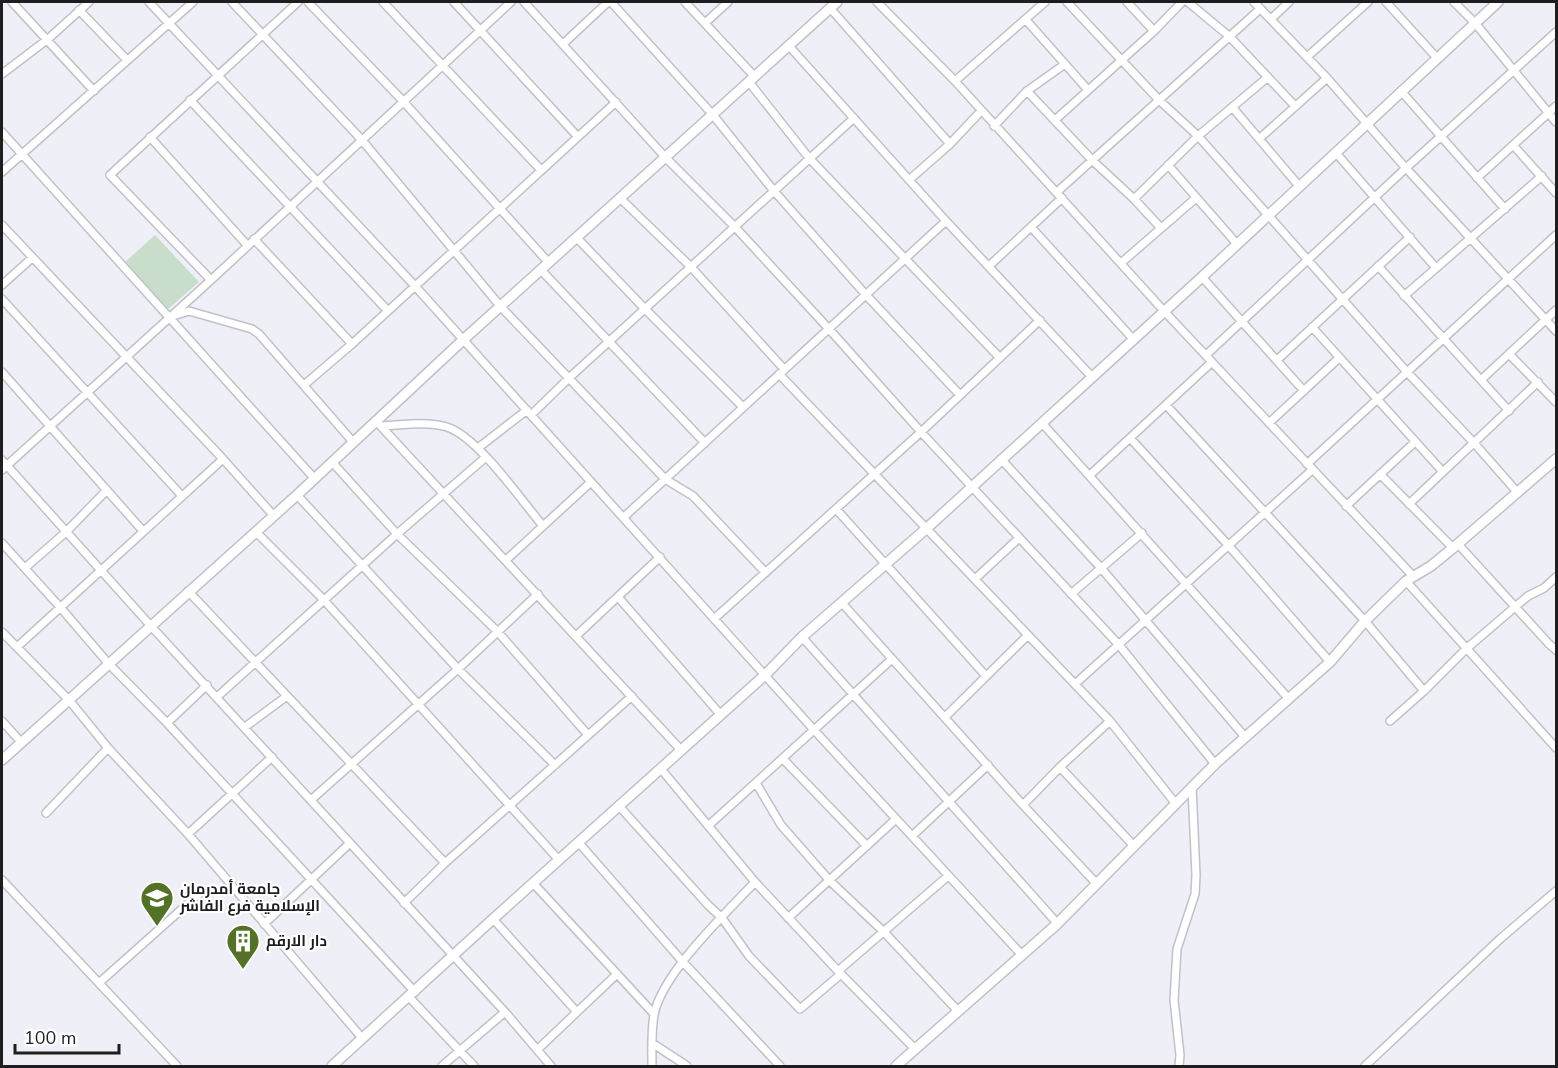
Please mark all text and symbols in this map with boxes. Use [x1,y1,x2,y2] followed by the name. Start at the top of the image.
[179,879,320,916] place label: جامعة أمدرمان الإسلامية فرع الفاشر
[139,880,175,927] school or university icon: جامعة أمدرمان الإسلامية فرع الفاشر
[225,923,261,970] building icon: دار الارقم
[266,931,327,951] place label: دار الارقم
[15,1017,118,1055] scale bar
[24,1026,76,1050] text: 100 m

